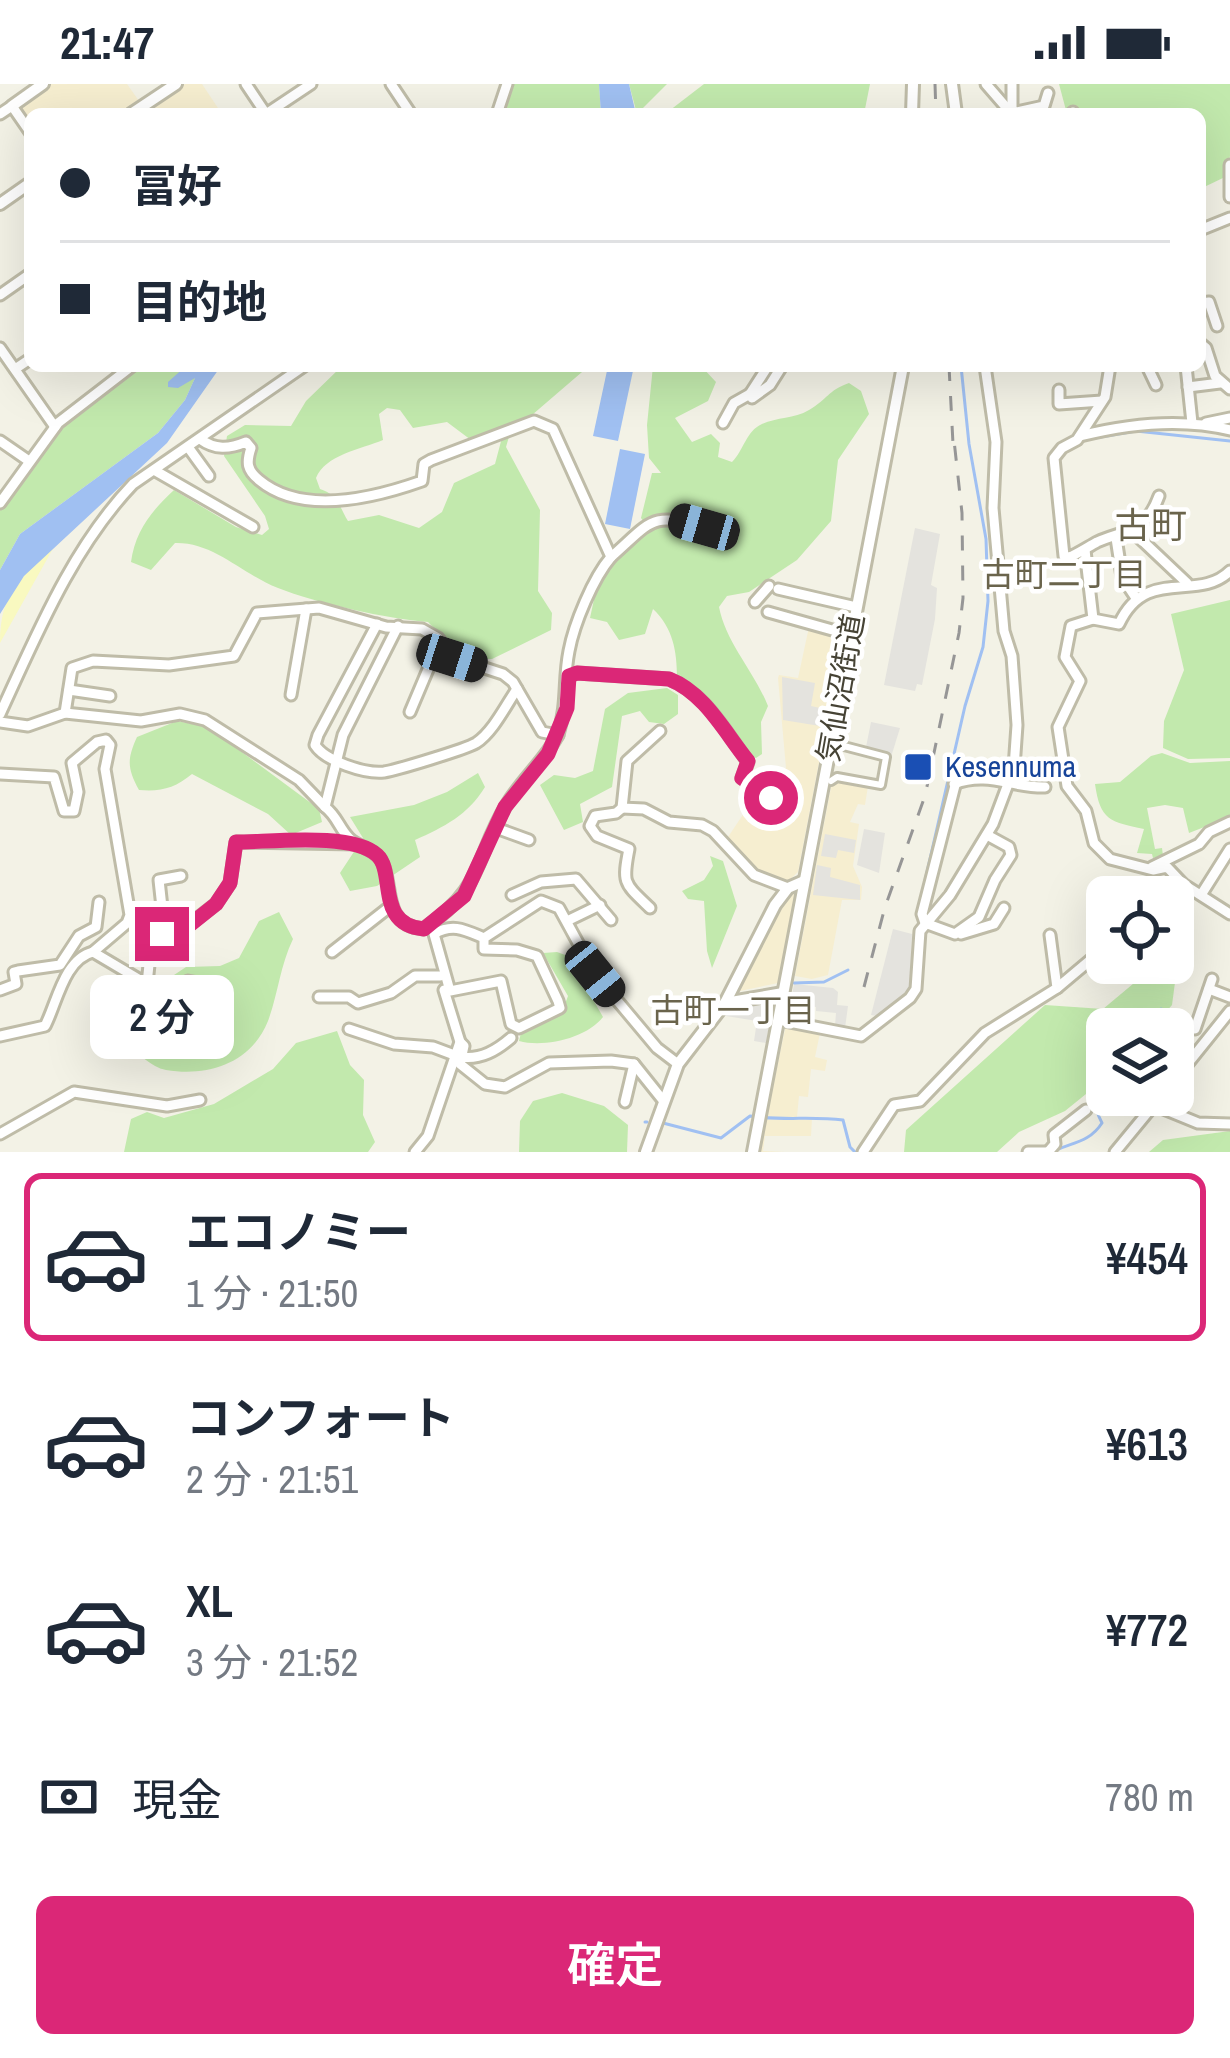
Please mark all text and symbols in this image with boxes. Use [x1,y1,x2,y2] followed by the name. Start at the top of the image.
[60,12,154,73] text: 21:47
[132,155,222,216] text: 冨好
[132,271,267,332] text: 目的地
[664,500,744,554] car
[1115,501,1187,549] district label: 古町
[982,552,1147,596] district label: 古町二丁目
[807,610,873,765] street label: 気仙沼街道
[412,630,492,686] car
[945,746,1077,786] place label: Kesennuma
[902,751,934,783] marker: Kesennuma
[744,771,798,825] route start
[1086,876,1194,1116] map controls
[1086,876,1194,984] button: locate
[135,907,189,961] route end
[558,935,632,1013] car
[90,976,234,1060] callout: 2 分
[651,988,816,1032] district label: 古町一丁目
[129,991,195,1043] text: 2 分
[1086,1008,1194,1116] button: layers
[186,1201,411,1262] text: エコノミー
[42,1203,150,1311] icon: car
[1106,1227,1188,1288] text: ¥454
[186,1267,358,1319] text: 1 分 · 21:50
[186,1387,455,1448] text: コンフォート
[42,1389,150,1497] icon: car
[1106,1413,1188,1474] text: ¥613
[186,1453,358,1505] text: 2 分 · 21:51
[186,1570,233,1631] text: XL
[42,1575,150,1683] icon: car
[1106,1599,1188,1660] text: ¥772
[186,1636,358,1688] text: 3 分 · 21:52
[36,1764,102,1830] icon: cash
[132,1769,222,1830] text: 現金
[1105,1771,1194,1823] text: 780 m
[36,1896,1194,2034] button: 確定

